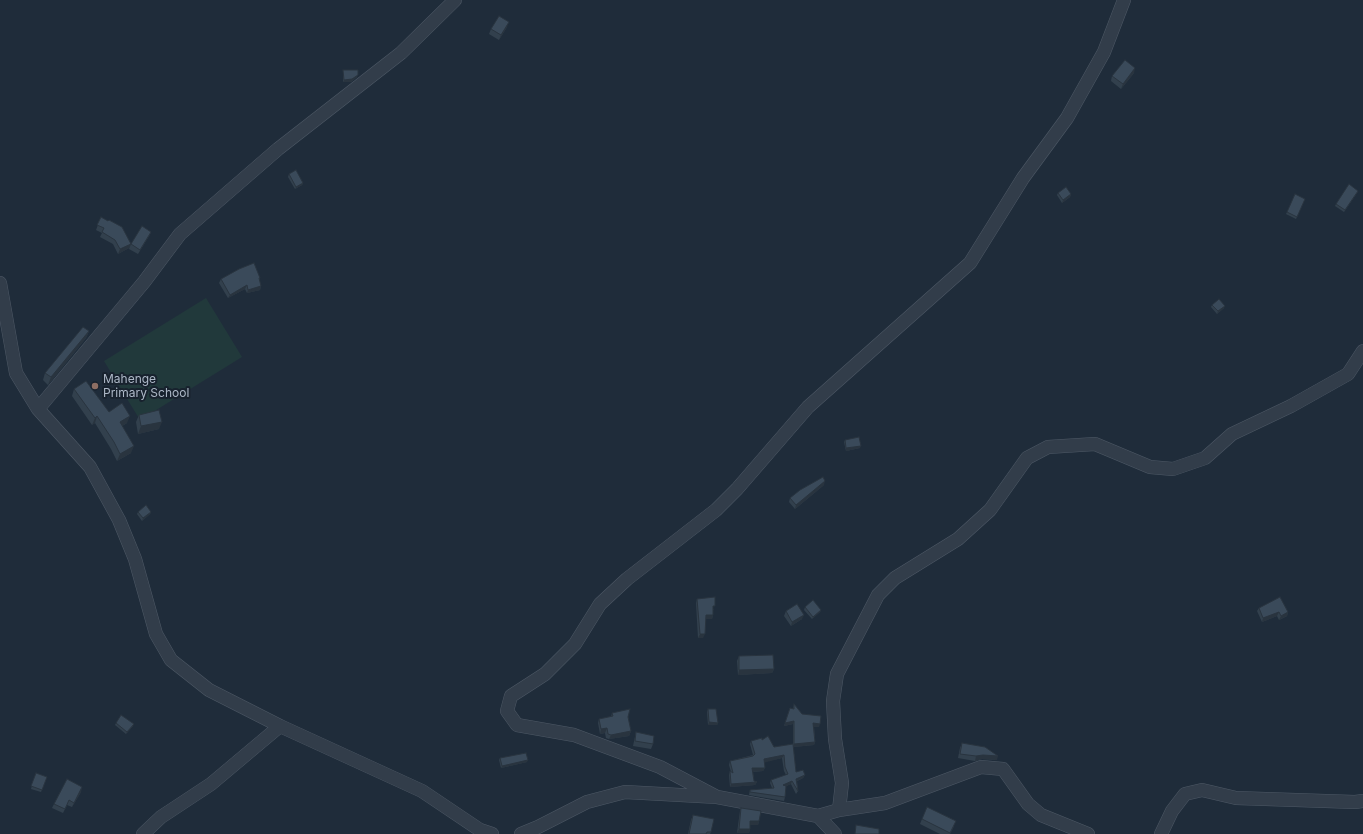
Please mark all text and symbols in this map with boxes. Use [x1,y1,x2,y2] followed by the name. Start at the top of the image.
[103,372,189,400] place label: Mahenge Primary School
[90,381,100,391] marker: Mahenge Primary School

